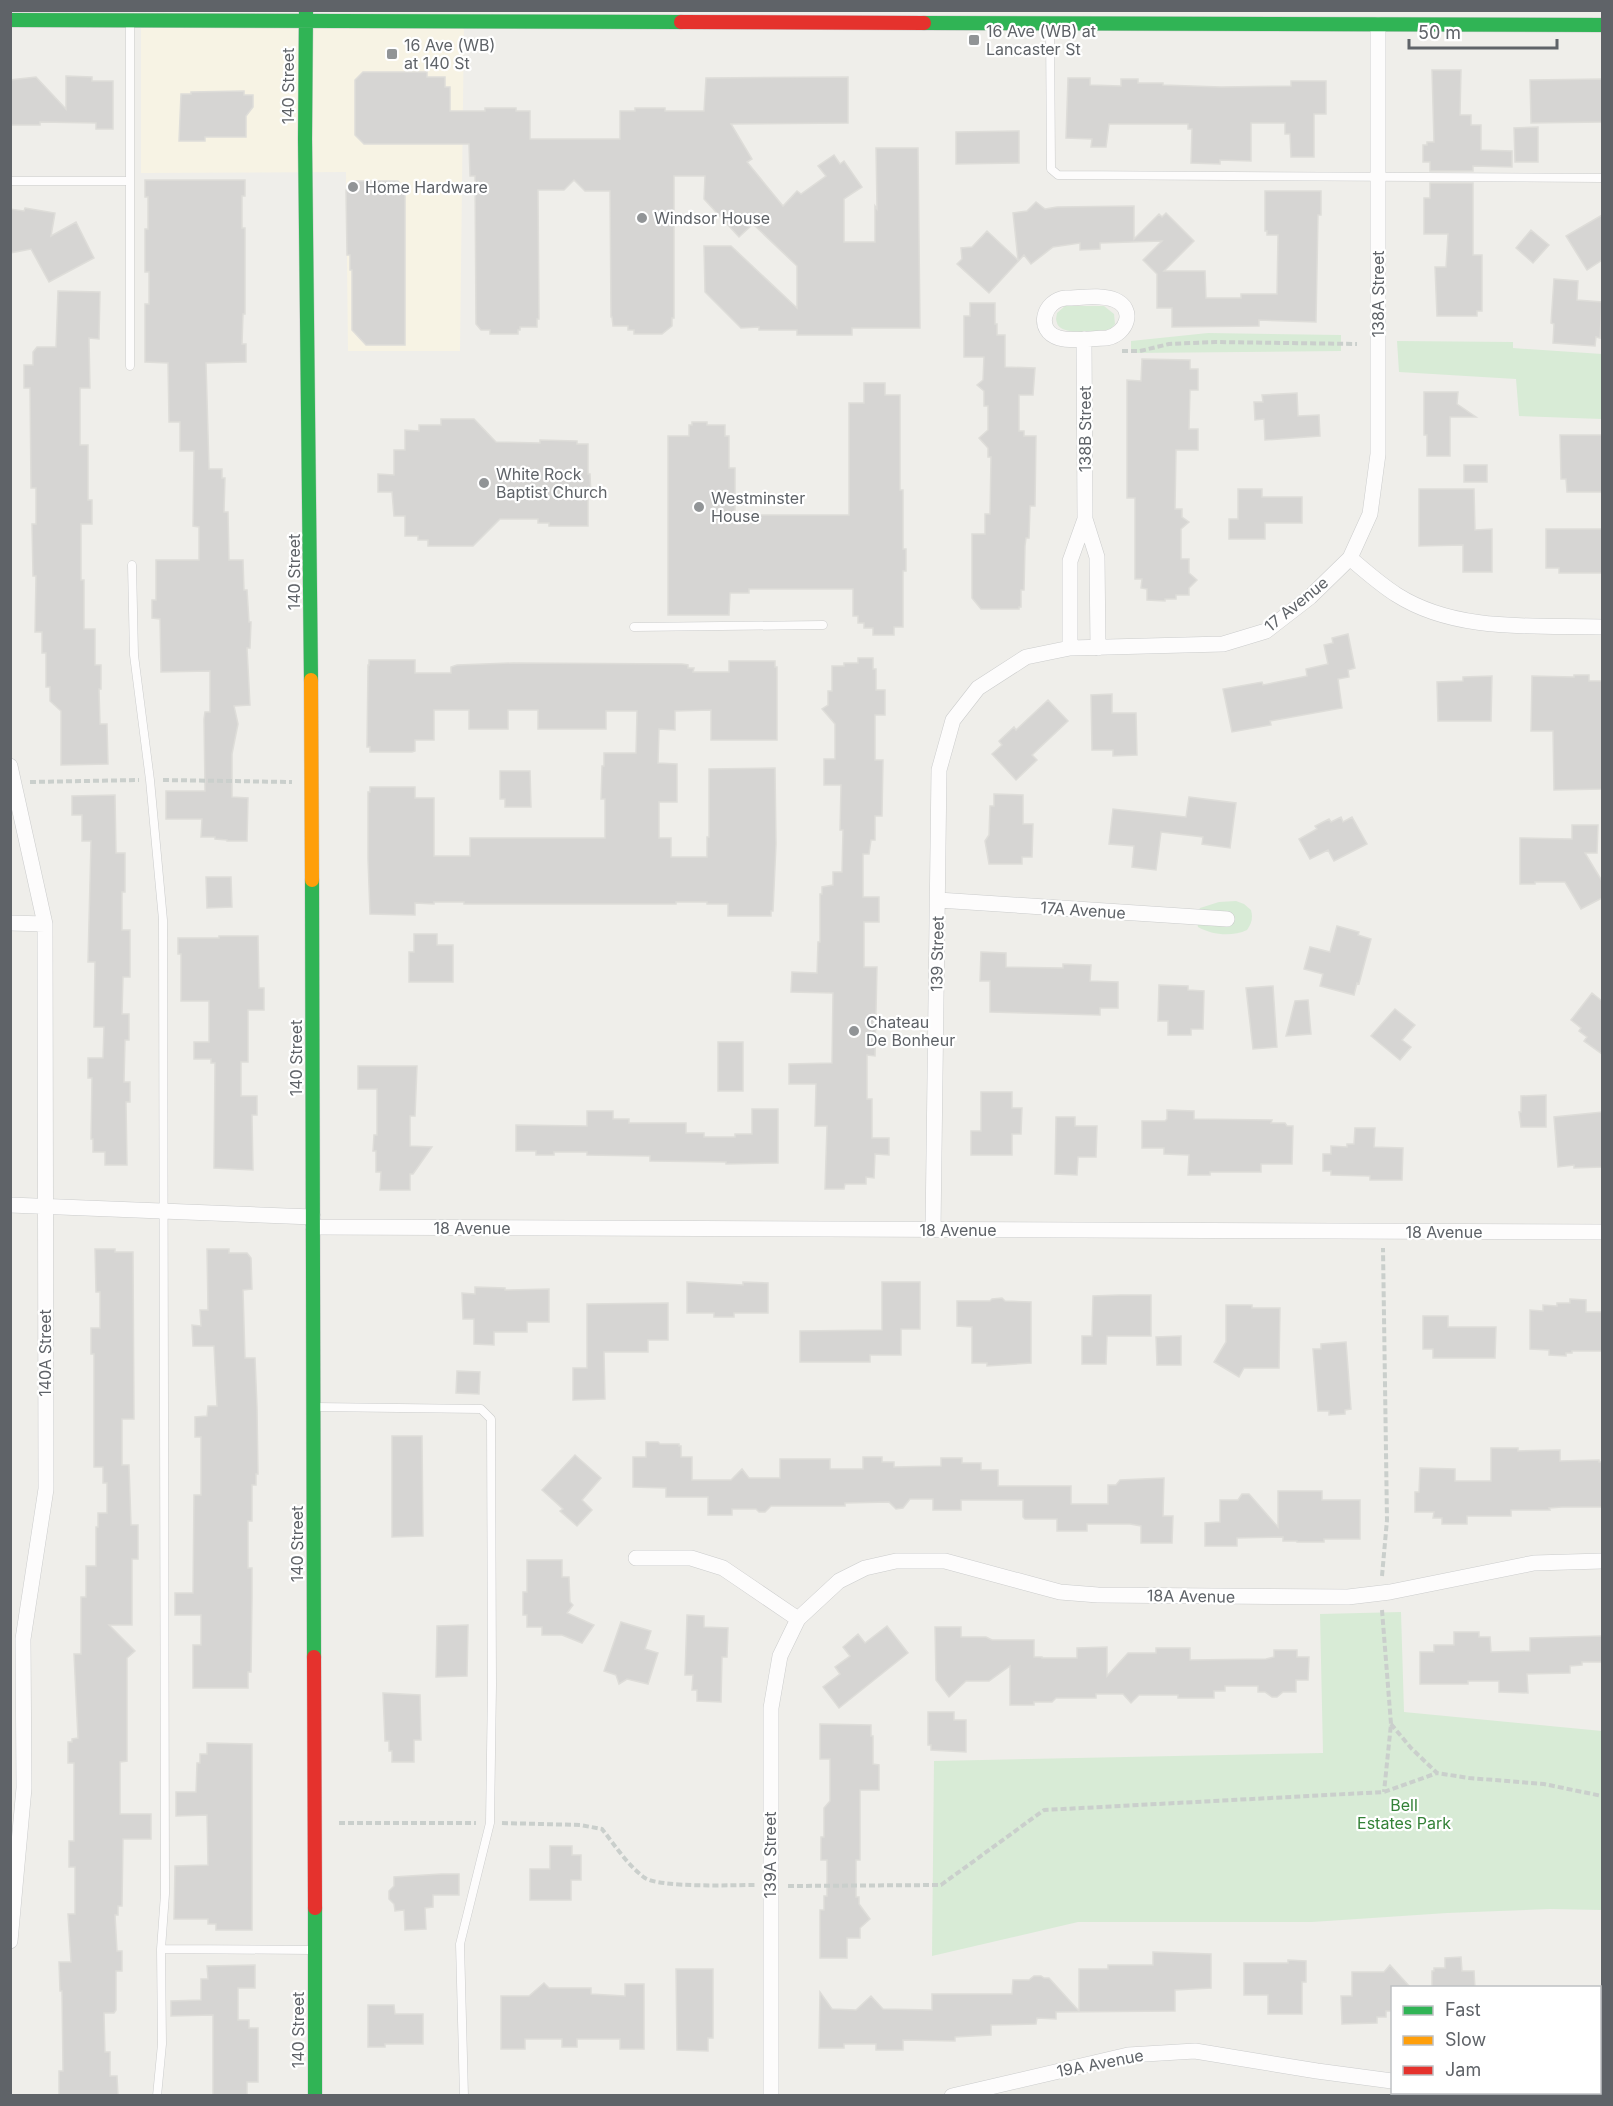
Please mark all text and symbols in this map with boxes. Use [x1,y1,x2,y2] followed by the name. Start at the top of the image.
[1409,12,1558,50] scale bar
[986,21,1096,59] place label: 16 Ave (WB) at Lancaster St
[1418,22,1461,43] text: 50 m
[967,33,981,47] marker: 16 Ave (WB) at Lancaster St
[404,35,495,73] place label: 16 Ave (WB) at 140 St
[385,47,399,61] marker: 16 Ave (WB) at 140 St
[278,48,298,124] street label: 140 Street
[365,177,488,197] place label: Home Hardware
[346,180,360,194] marker: Home Hardware
[654,208,770,228] place label: Windsor House
[635,211,649,225] marker: Windsor House
[1368,251,1388,337] street label: 138A Street
[1075,386,1095,472] street label: 138B Street
[496,464,608,502] place label: White Rock Baptist Church
[477,476,491,490] marker: White Rock Baptist Church
[711,488,805,526] place label: Westminster House
[692,500,706,514] marker: Westminster House
[284,534,304,610] street label: 140 Street
[1260,572,1332,636] street label: 17 Avenue
[1040,897,1126,923] street label: 17A Avenue
[926,916,948,992] street label: 139 Street
[866,1012,955,1050] place label: Chateau De Bonheur
[286,1020,306,1096] street label: 140 Street
[847,1024,861,1038] marker: Chateau De Bonheur
[433,1218,511,1238] street label: 18 Avenue
[919,1220,997,1240] street label: 18 Avenue
[1405,1222,1483,1242] street label: 18 Avenue
[35,1309,55,1397] street label: 140A Street
[287,1506,307,1582] street label: 140 Street
[1147,1585,1235,1607] street label: 18A Avenue
[1357,1795,1451,1833] park label: Bell Estates Park
[760,1812,780,1899] street label: 139A Street
[1391,1986,1601,2094] legend
[288,1992,308,2068] street label: 140 Street
[1445,1999,1481,2020] text: Fast
[1445,2029,1486,2050] text: Slow
[1055,2045,1145,2081] street label: 19A Avenue
[1445,2059,1481,2080] text: Jam

